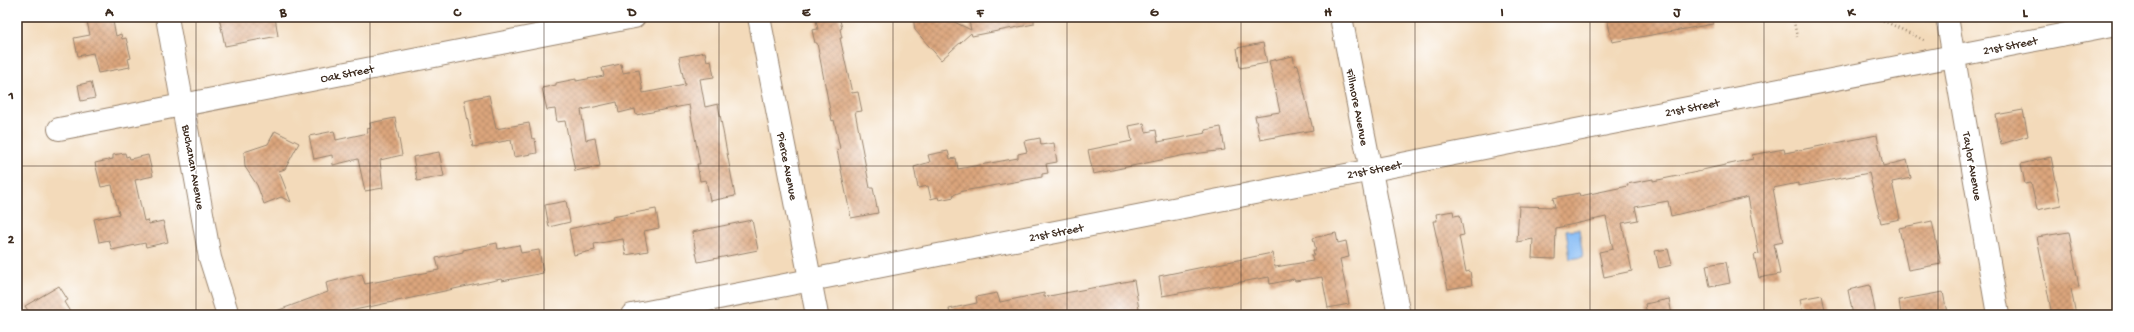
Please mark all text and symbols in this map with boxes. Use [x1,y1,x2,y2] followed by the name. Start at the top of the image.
[104,6,114,21] text: A
[279,6,288,21] text: B
[452,6,462,21] text: C
[627,6,637,21] text: D
[802,6,811,21] text: E
[976,6,985,21] text: F
[1150,6,1159,21] text: G
[1324,6,1332,21] text: H
[1500,6,1504,21] text: I
[1673,6,1682,21] text: J
[1846,6,1856,21] text: K
[2023,6,2029,21] text: L
[1982,35,2040,59] street label: 21st Street
[320,63,376,87] street label: Oak Street
[1342,67,1371,148] street label: Fillmore Avenue
[7,89,14,104] text: 1
[1664,97,1722,121] street label: 21st Street
[178,123,207,212] street label: Buchanan Avenue
[772,130,800,202] street label: Pierce Avenue
[1958,130,1984,202] street label: Taylor Avenue
[1346,159,1404,183] street label: 21st Street
[1028,222,1086,246] street label: 21st Street
[8,233,15,248] text: 2

